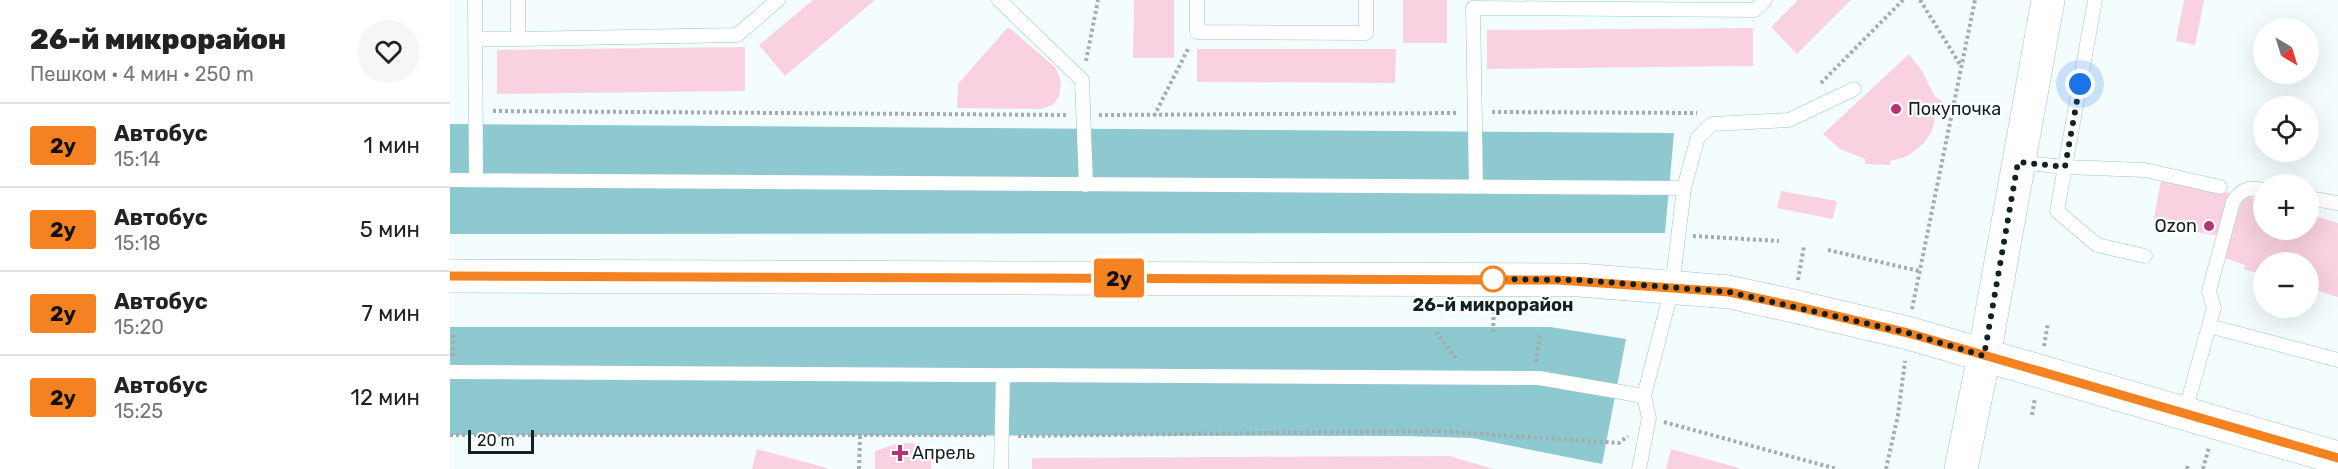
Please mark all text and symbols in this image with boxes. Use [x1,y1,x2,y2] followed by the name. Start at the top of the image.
[2253,18,2319,84] north arrow
[2253,18,2319,318] map controls
[357,20,420,83] button: heart
[30,23,286,56] text: 26-й микрорайон
[30,62,254,86] text: Пешком · 4 мин · 250 m
[2065,69,2095,99] your location
[2253,96,2319,162] button: locate
[1908,98,2001,120] place label: Покупочка
[1889,102,1903,116] marker: Покупочка
[114,120,208,147] text: Автобус
[363,132,420,159] text: 1 мин
[50,133,76,158] text: 2у
[114,147,161,171] text: 15:14
[2253,174,2319,240] button: +
[114,204,208,231] text: Автобус
[2155,215,2197,237] place label: Ozon
[360,216,420,243] text: 5 мин
[50,217,76,242] text: 2у
[2202,219,2216,233] marker: Ozon
[114,231,161,255] text: 15:18
[2253,252,2319,318] button: −
[1092,258,1146,298] line badge: 2у
[1106,266,1132,291] text: 2у
[1480,266,1506,292] marker: 26-й микрорайон
[114,288,208,315] text: Автобус
[1412,294,1574,316] place label: 26-й микрорайон
[362,300,420,327] text: 7 мин
[50,301,76,326] text: 2у
[114,315,164,339] text: 15:20
[114,372,208,399] text: Автобус
[350,384,420,411] text: 12 мин
[50,385,76,410] text: 2у
[114,399,163,423] text: 15:25
[468,427,534,454] scale bar
[477,431,515,450] text: 20 m
[912,442,975,464] place label: Апрель
[893,446,907,460] marker: Апрель

